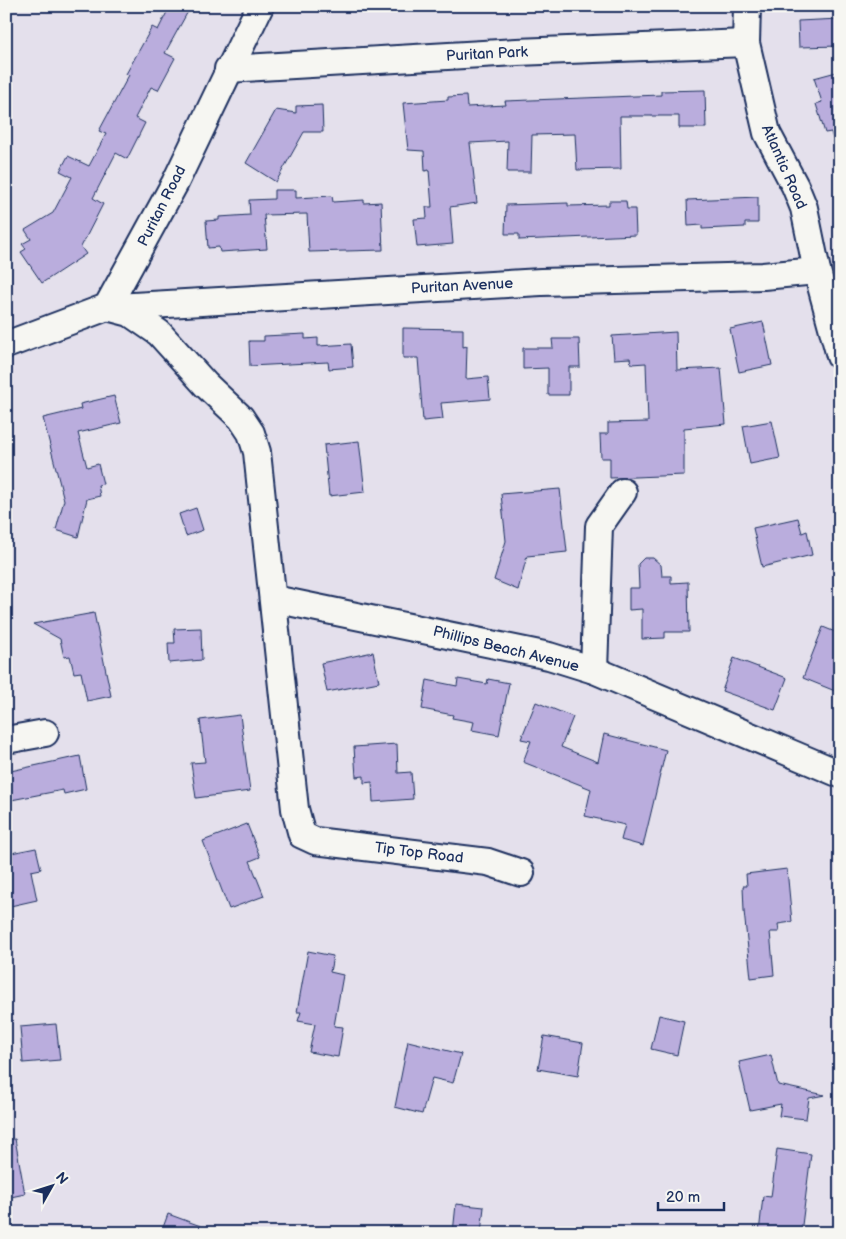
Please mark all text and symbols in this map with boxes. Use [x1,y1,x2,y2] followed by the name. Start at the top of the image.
[446,42,529,66] street label: Puritan Park
[757,122,811,212] street label: Atlantic Road
[134,162,190,250] street label: Puritan Road
[410,274,514,298] street label: Puritan Avenue
[431,622,581,676] street label: Phillips Beach Avenue
[374,838,464,868] street label: Tip Top Road
[28,1162,78,1212] north arrow
[52,1169,72,1188] text: N
[658,1179,725,1211] scale bar
[666,1188,700,1207] text: 20 m

